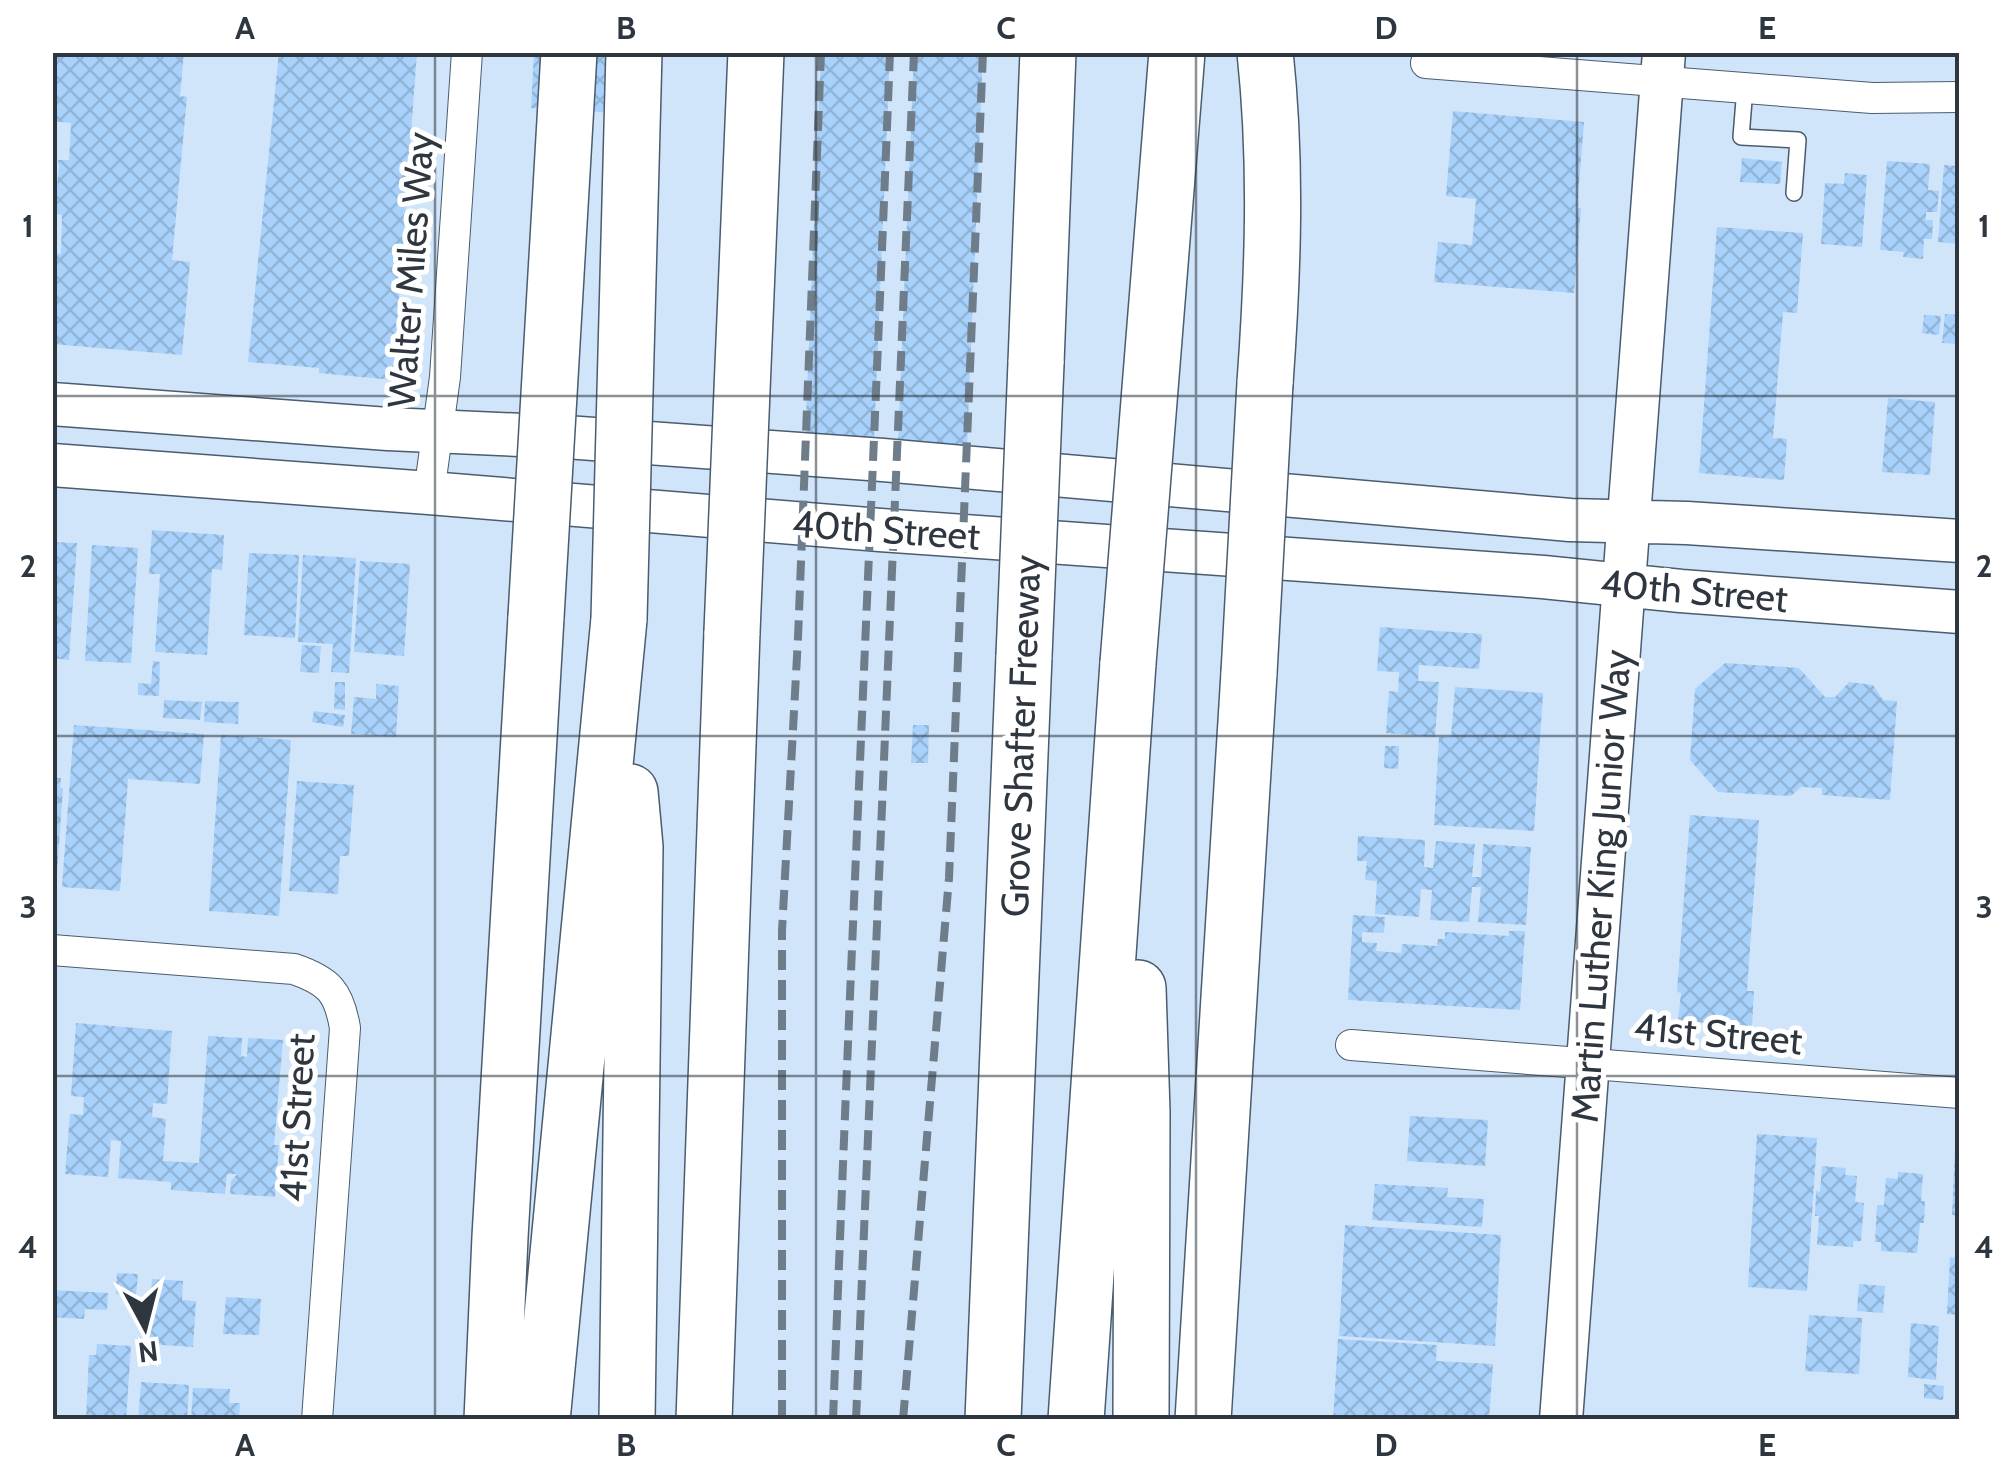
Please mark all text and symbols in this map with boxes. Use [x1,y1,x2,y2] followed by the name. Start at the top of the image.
[235,8,255,47] text: A
[616,8,636,47] text: B
[996,8,1016,47] text: C
[1374,8,1398,47] text: D
[1758,8,1776,47] text: E
[377,131,444,409] street label: Walter Miles Way
[22,206,34,245] text: 1
[1978,206,1990,245] text: 1
[791,499,982,560] street label: 40th Street
[20,546,36,585] text: 2
[1976,546,1992,585] text: 2
[991,554,1050,918] street label: Grove Shafter Freeway
[1598,559,1790,622] street label: 40th Street
[1561,648,1640,1124] street label: Martin Luther King Junior Way
[19,887,37,926] text: 3
[1975,887,1993,926] text: 3
[1632,1003,1805,1064] street label: 41st Street
[269,1032,324,1204] street label: 41st Street
[18,1227,38,1266] text: 4
[1974,1227,1994,1266] text: 4
[95,1277,195,1377] north arrow
[136,1334,160,1370] text: N
[235,1425,255,1464] text: A
[616,1425,636,1464] text: B
[996,1425,1016,1464] text: C
[1374,1425,1398,1464] text: D
[1758,1425,1776,1464] text: E

